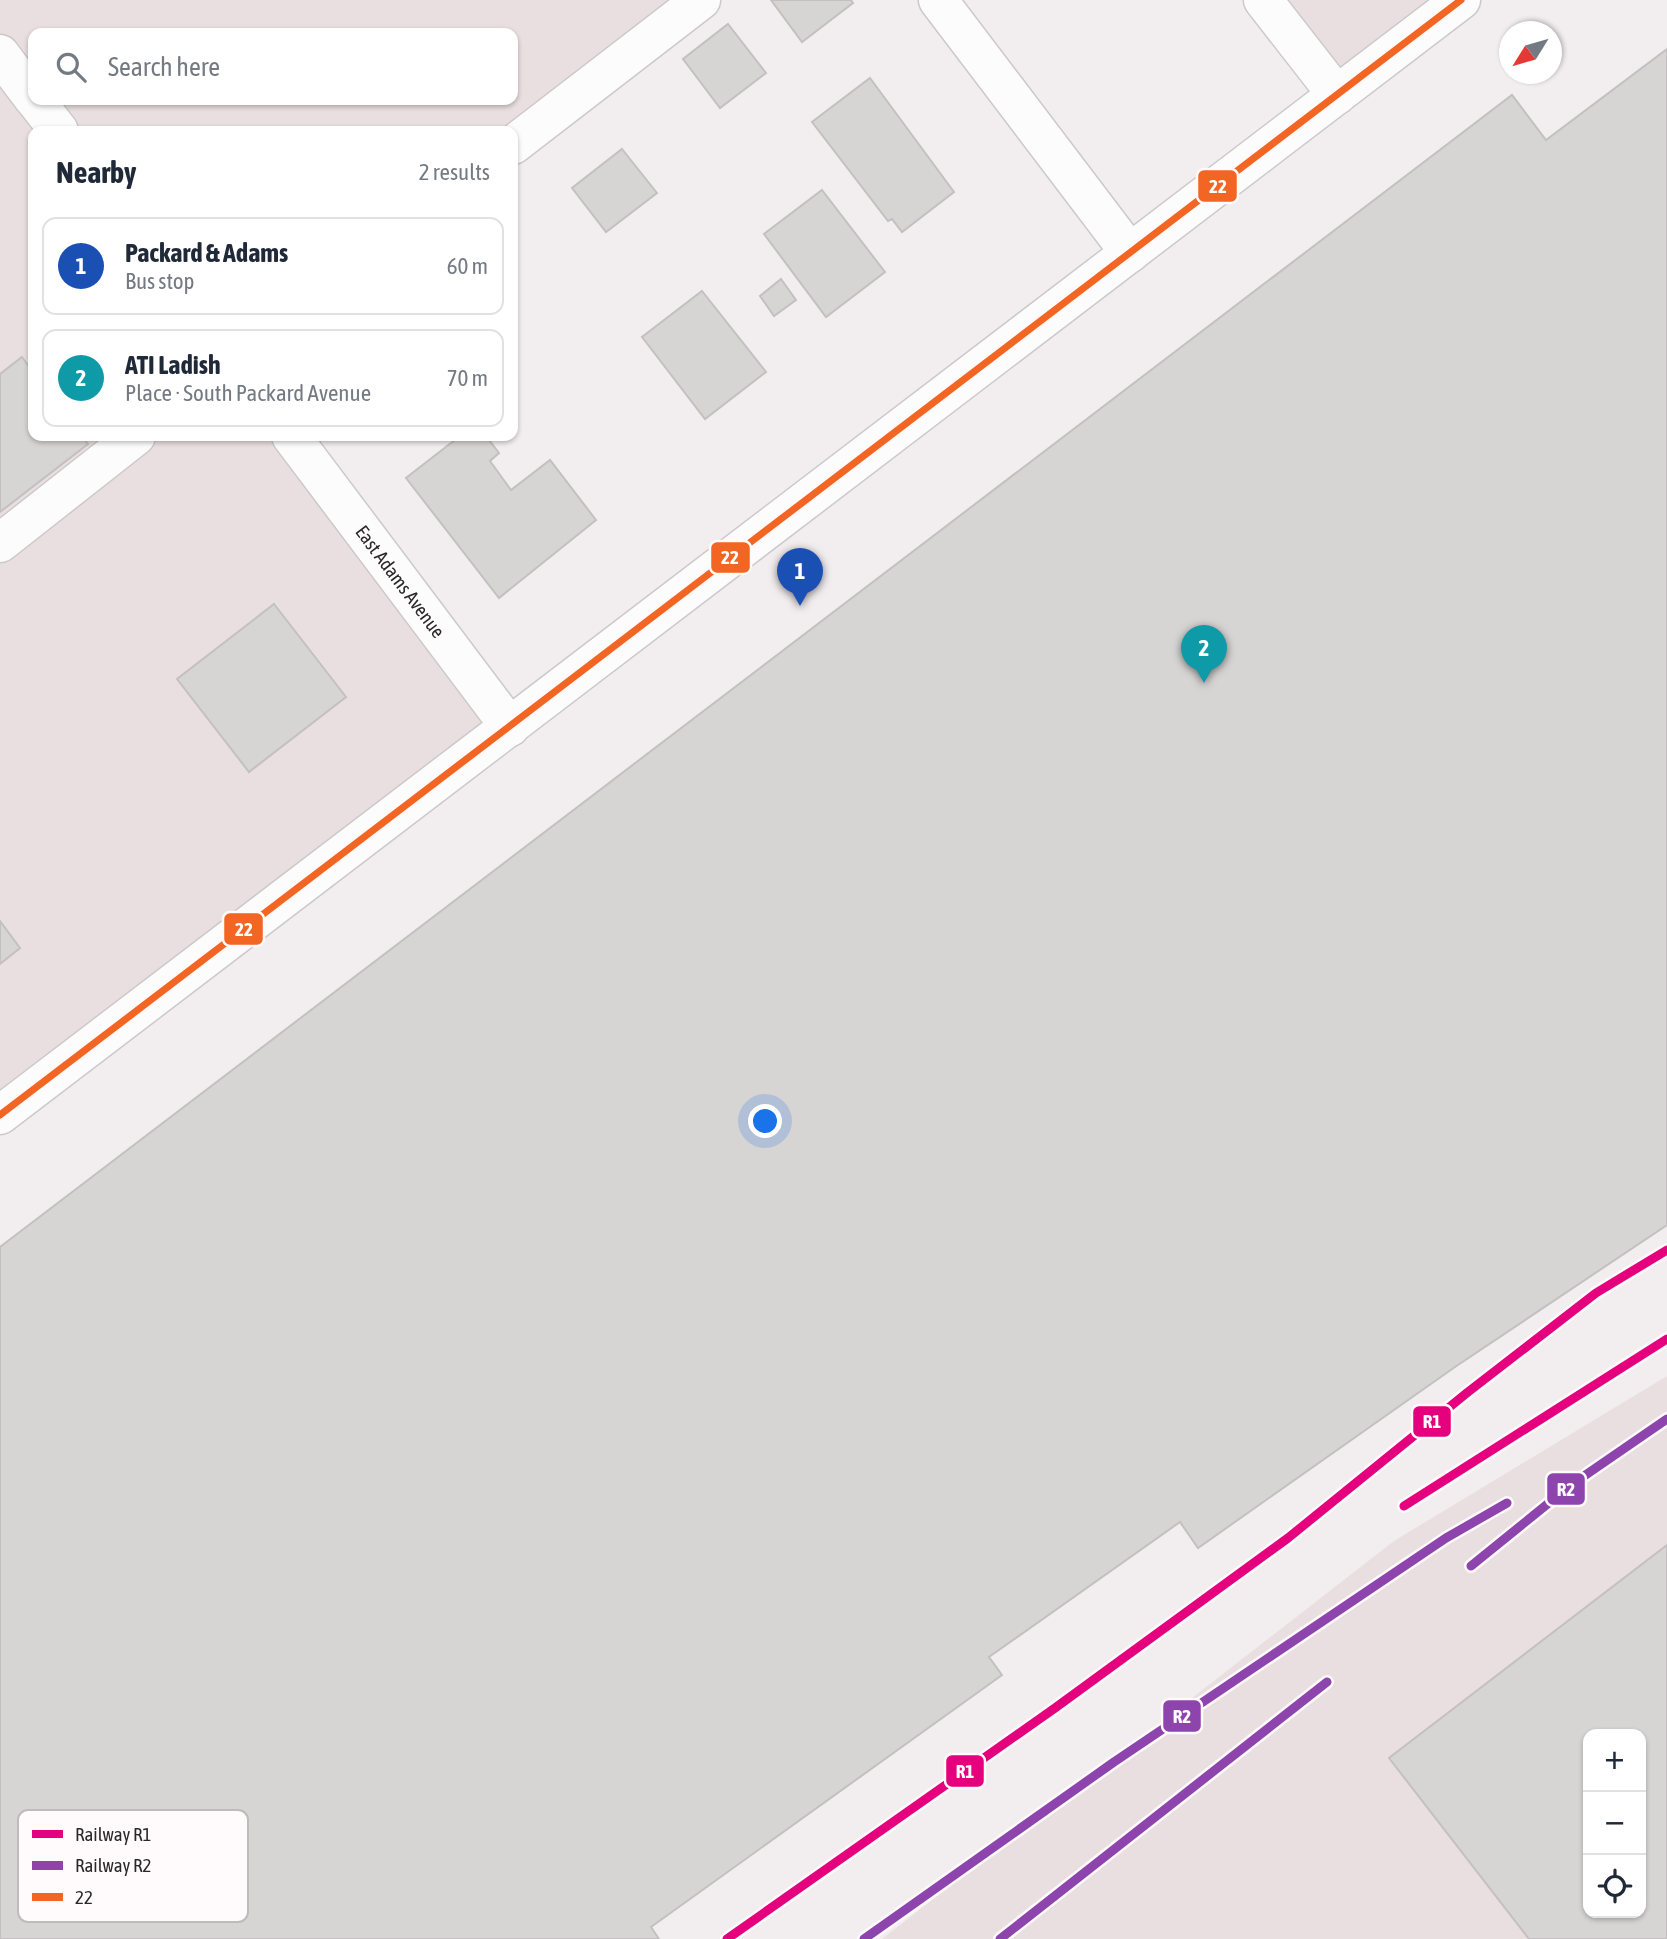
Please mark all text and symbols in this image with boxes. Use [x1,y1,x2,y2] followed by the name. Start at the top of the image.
[1499,21,1562,84] north arrow
[28,28,518,105] search box
[52,48,90,86] icon: search
[108,52,220,82] text: Search here
[56,155,136,189] text: Nearby
[419,159,490,185] text: 2 results
[1197,169,1238,203] line badge: 22
[1209,175,1227,197] text: 22
[125,238,288,268] text: Packard & Adams
[76,253,86,279] text: 1
[447,253,488,279] text: 60 m
[125,268,195,294] text: Bus stop
[125,350,221,380] text: ATI Ladish
[76,365,86,391] text: 2
[447,365,488,391] text: 70 m
[125,380,371,406] text: Place · South Packard Avenue
[351,521,450,642] street label: East Adams Avenue
[710,541,751,574] line badge: 22
[721,546,739,568] text: 22
[777,548,823,606] pin: 1
[1181,625,1227,683] pin: 2
[223,912,264,946] line badge: 22
[235,918,253,940] text: 22
[748,1104,782,1138] your location
[1412,1405,1452,1438] line badge: R1
[1423,1410,1441,1432] text: R1
[1546,1472,1586,1506] line badge: R2
[1557,1478,1575,1500] text: R2
[1162,1699,1202,1733] line badge: R2
[1173,1705,1191,1727] text: R2
[1583,1729,1646,1918] map controls
[1583,1729,1646,1792] button: +
[945,1754,985,1788] line badge: R1
[956,1760,974,1782] text: R1
[1583,1792,1646,1855] button: −
[18,1810,248,1922] legend
[75,1823,151,1845] text: Railway R1
[75,1854,151,1876] text: Railway R2
[1583,1855,1646,1918] button: locate
[75,1886,93,1908] text: 22

